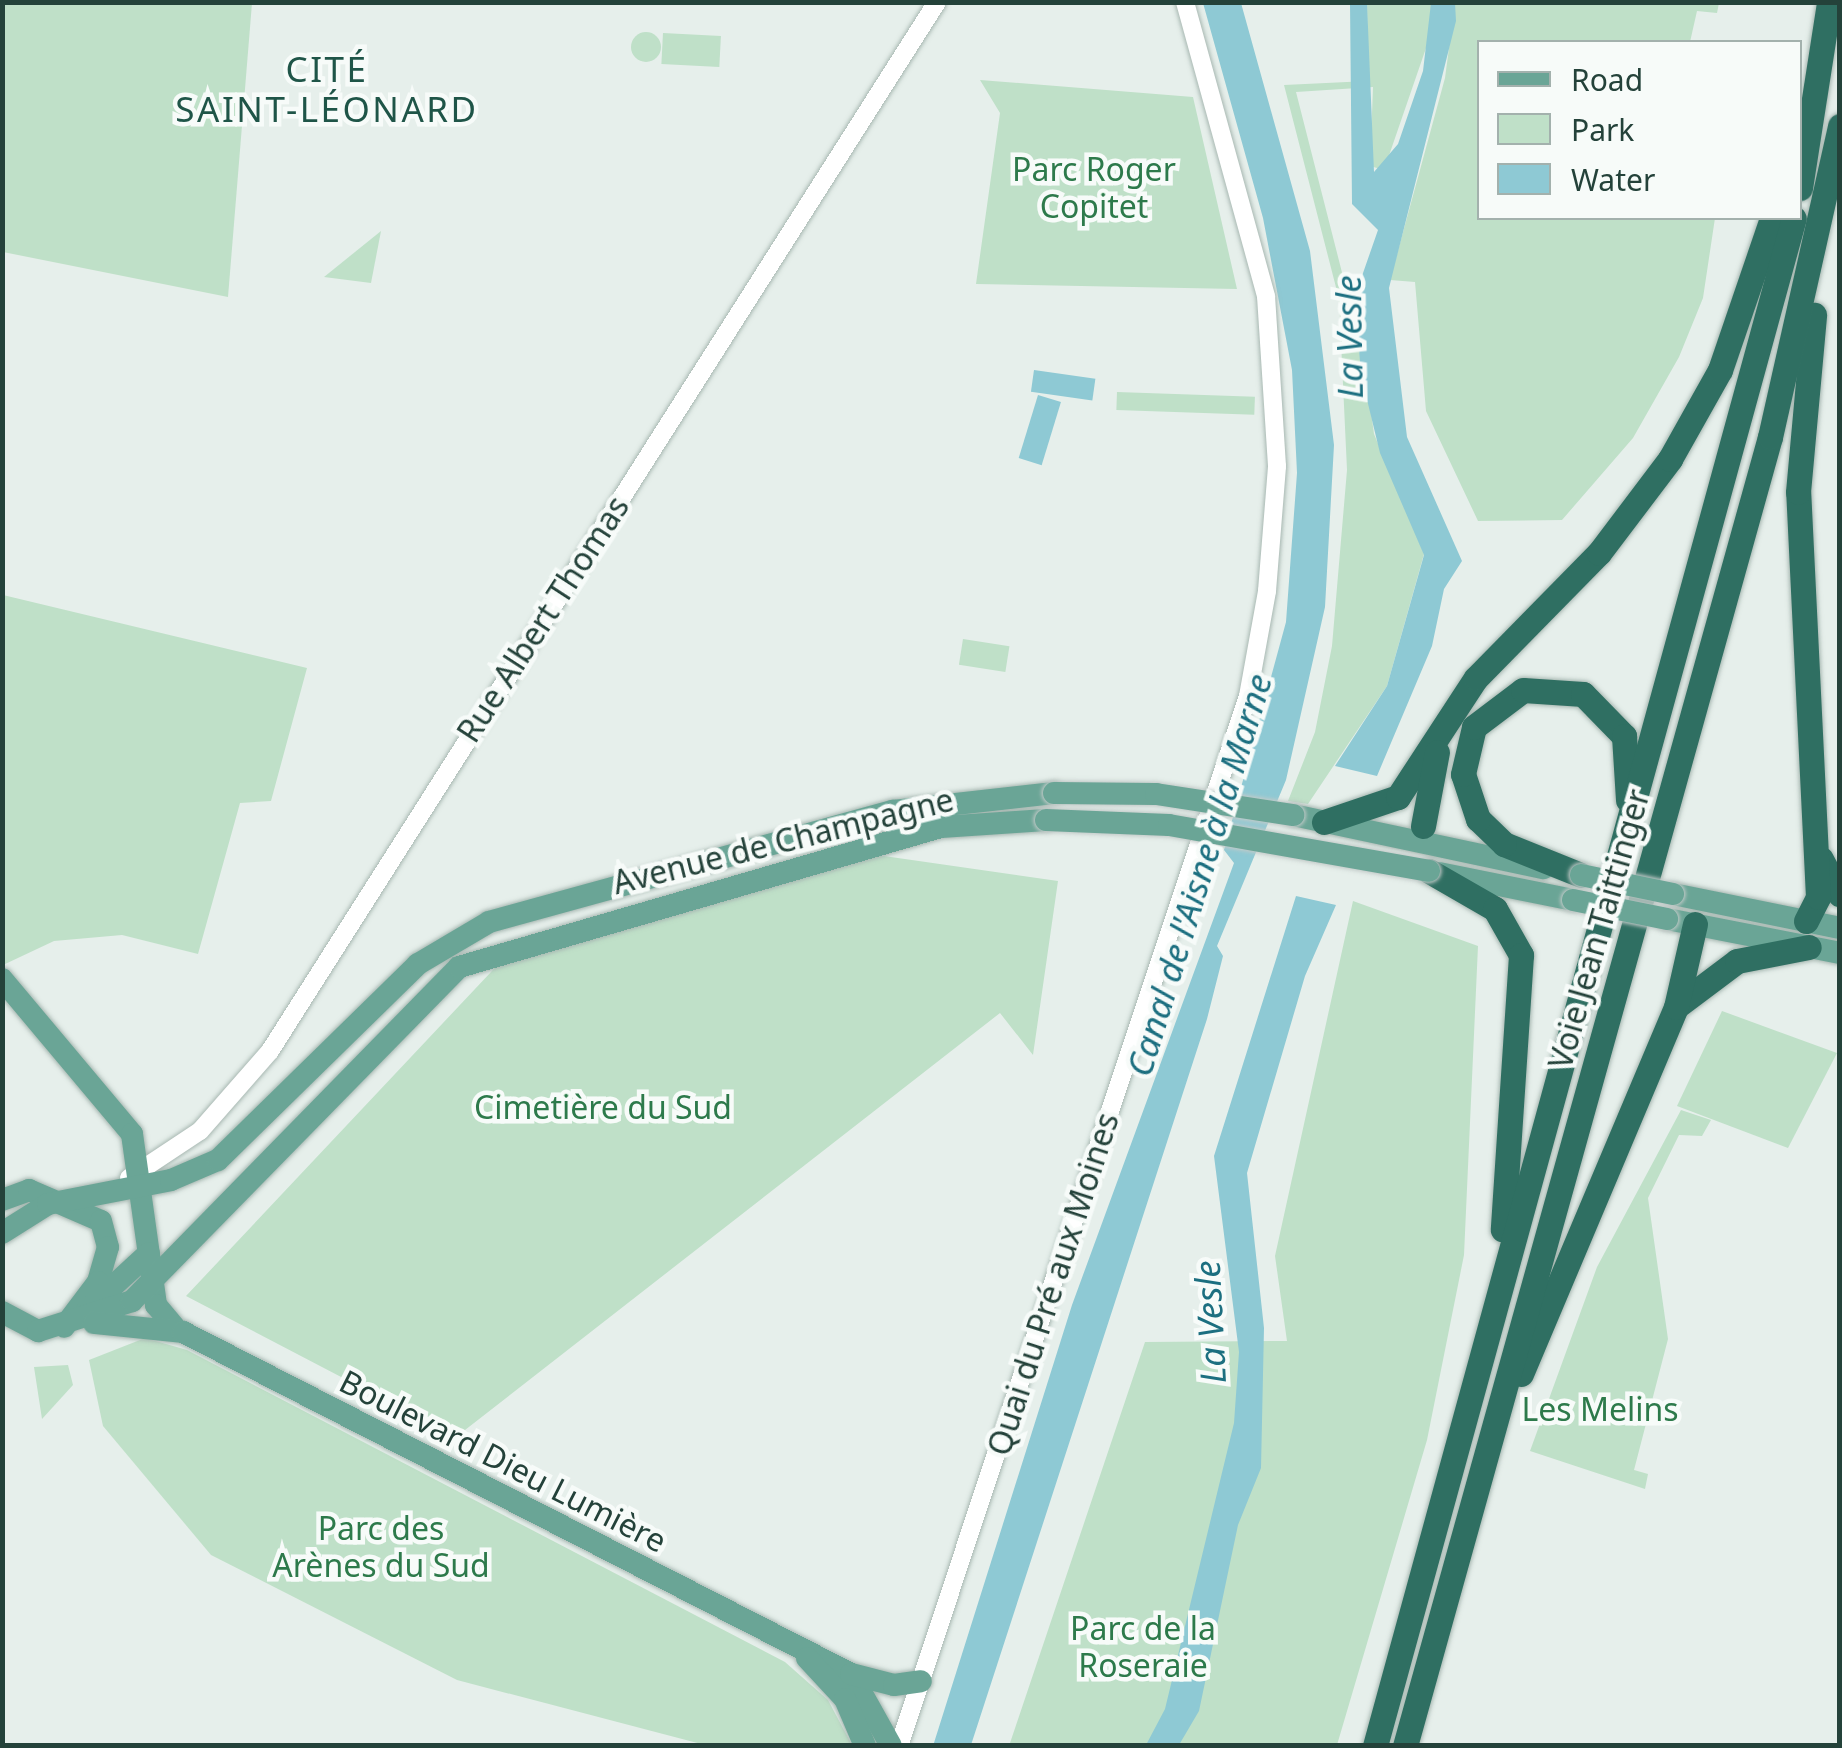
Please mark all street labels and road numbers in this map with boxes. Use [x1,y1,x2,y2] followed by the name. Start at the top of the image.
[449,489,637,749] street label: Rue Albert Thomas
[609,780,957,902] street label: Avenue de Champagne
[1541,785,1657,1073] street label: Voie Jean Taittinger
[979,1108,1127,1460] street label: Quai du Pré aux Moines
[333,1362,673,1560] street label: Boulevard Dieu Lumière

